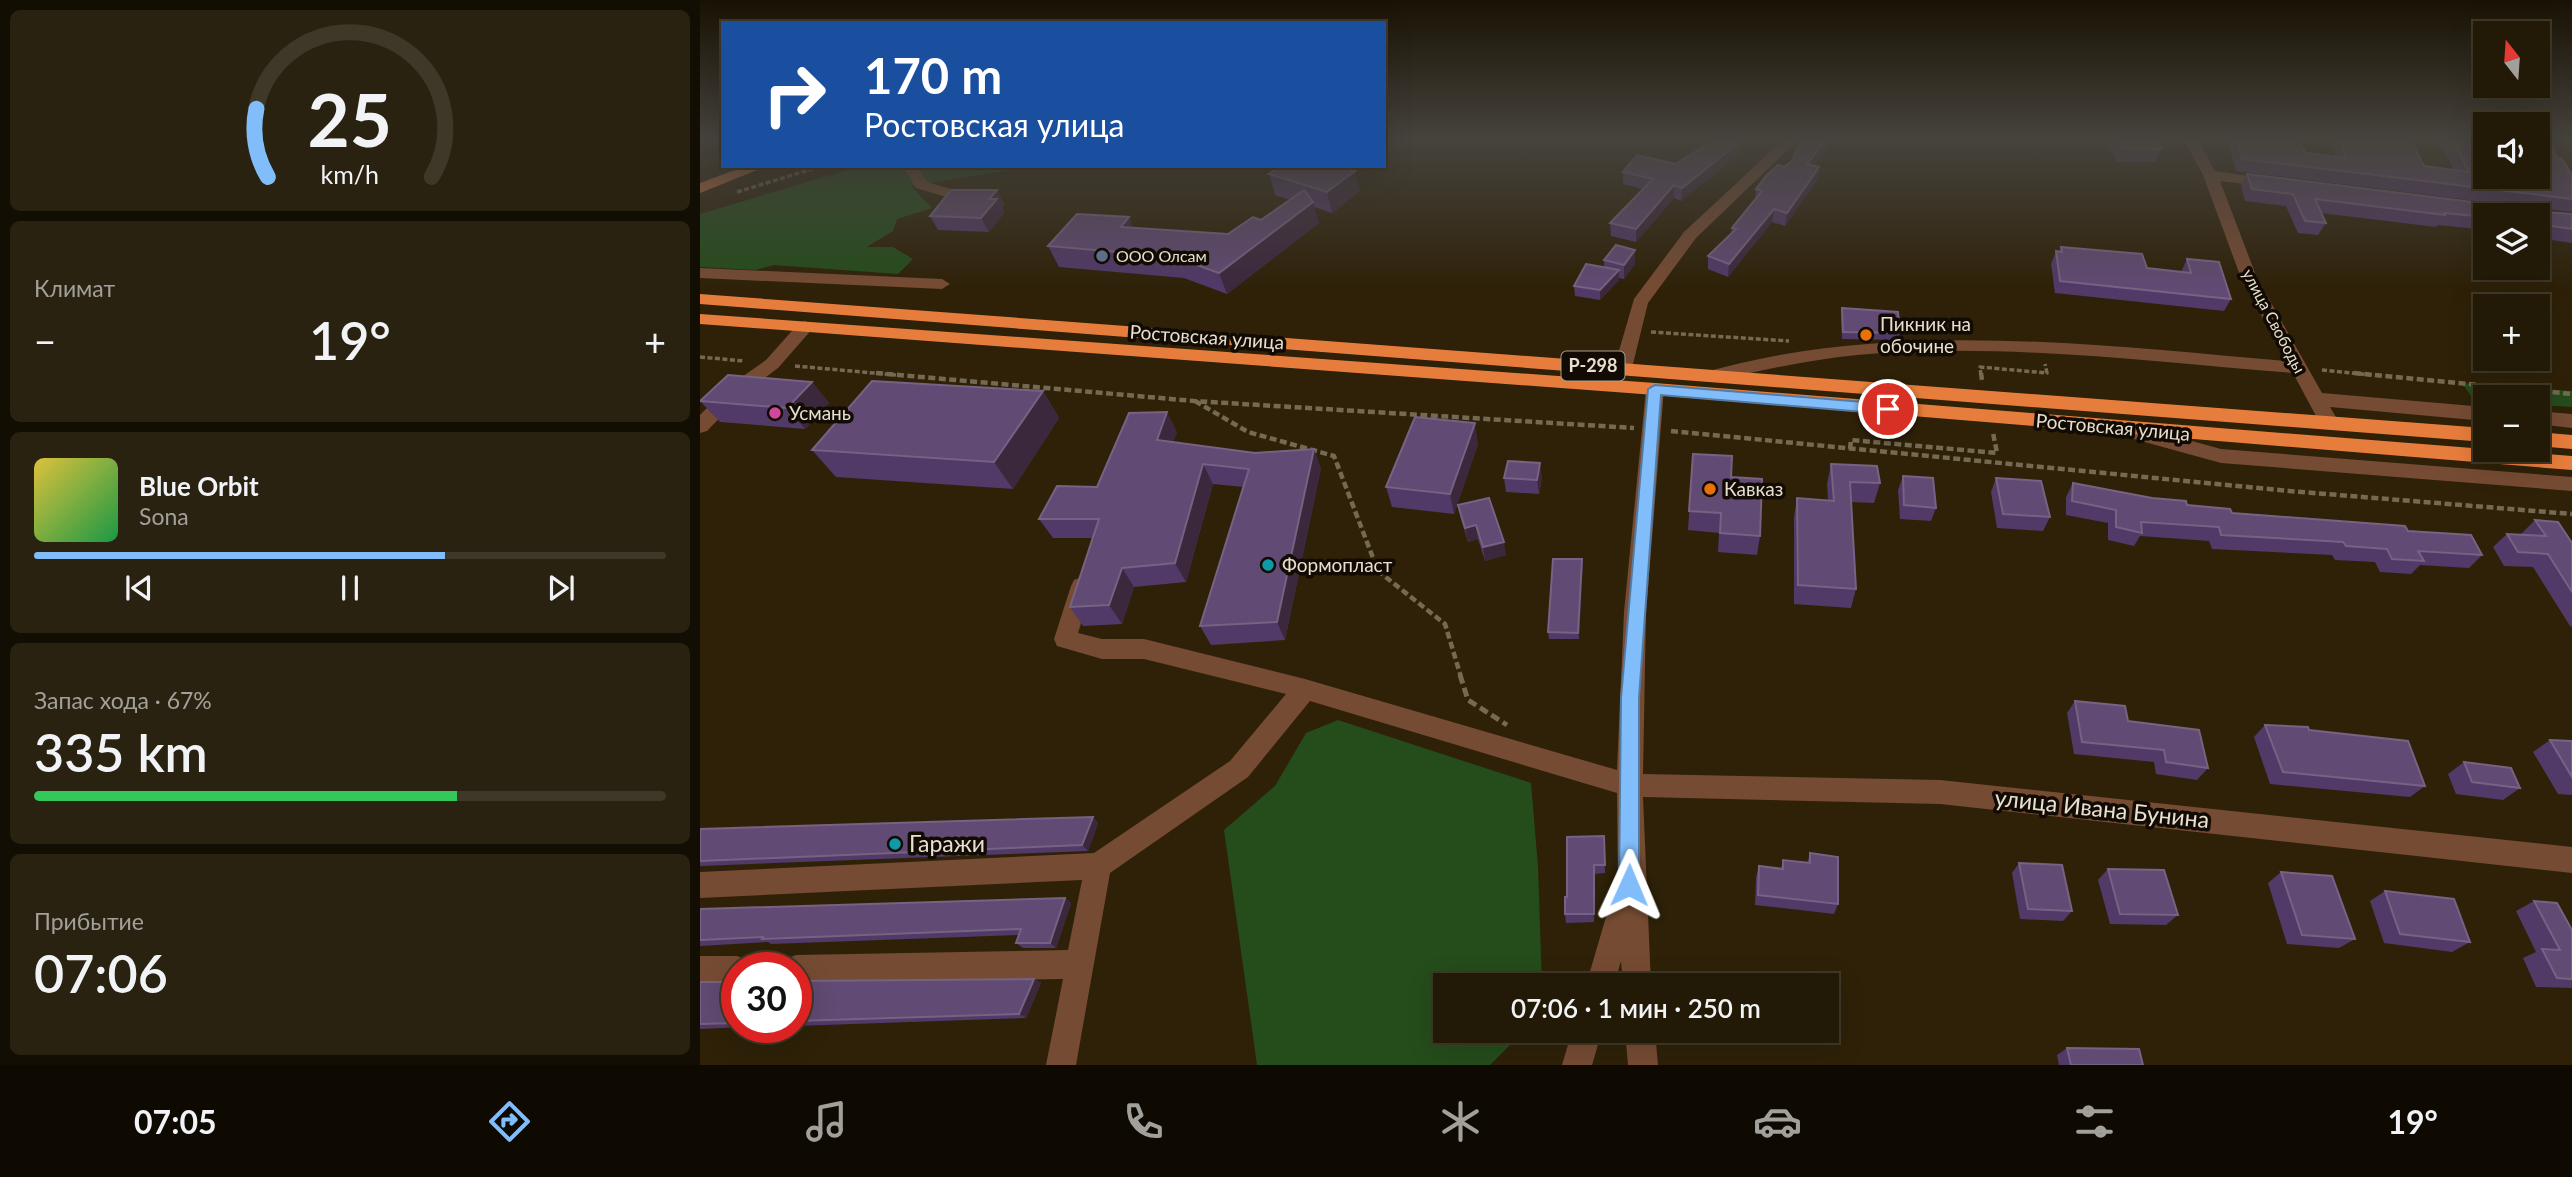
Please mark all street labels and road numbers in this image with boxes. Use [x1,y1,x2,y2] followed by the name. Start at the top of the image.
[2239,266,2310,376] street label: улица Свободы
[1129,320,1285,353] street label: Ростовская улица
[1562,352,1624,380] road number: Р-298
[2035,408,2191,445] street label: Ростовская улица
[1994,783,2211,833] street label: улица Ивана Бунина

